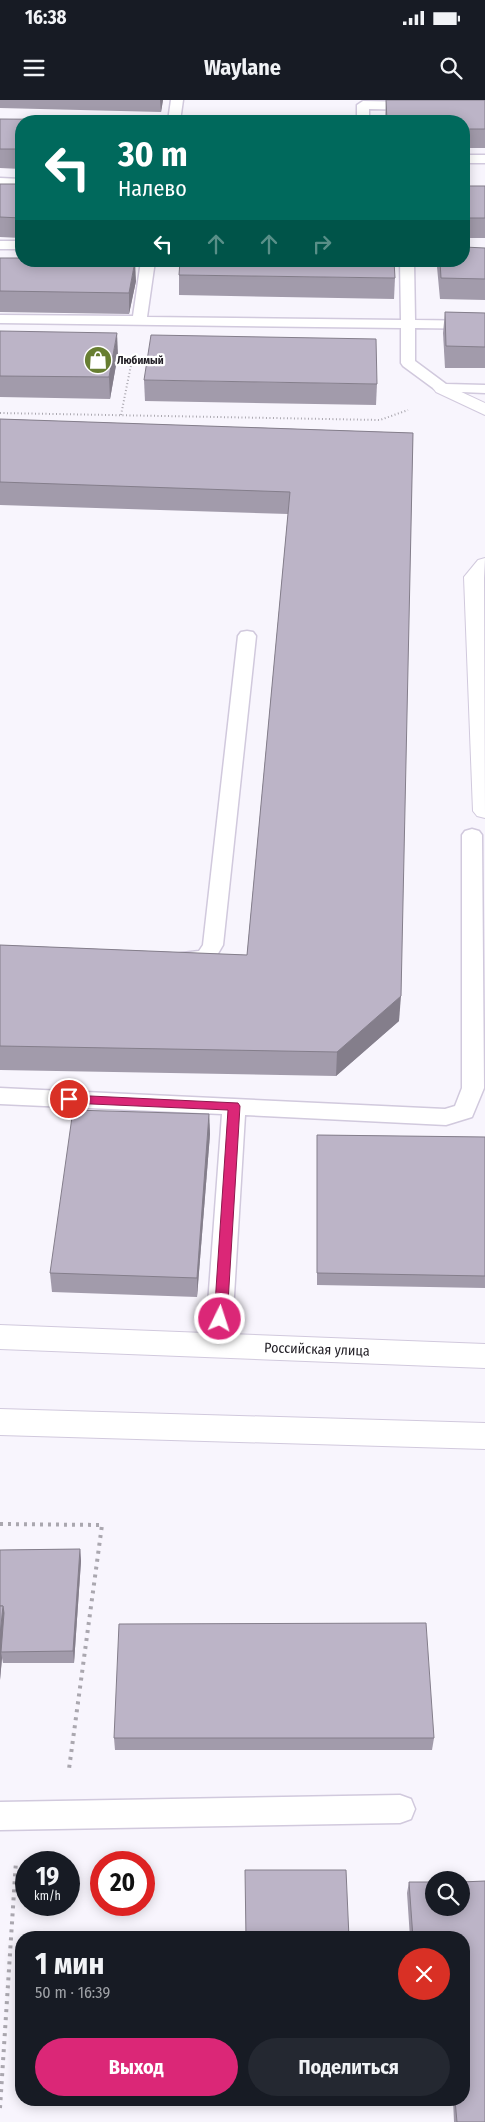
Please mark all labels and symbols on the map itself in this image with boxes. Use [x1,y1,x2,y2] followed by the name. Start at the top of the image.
[83,345,113,375] shop icon: Любимый
[117,354,164,367] place label: Любимый
[48,1078,90,1120] pin
[193,1292,245,1344] position arrow
[264,1339,370,1360] street label: Российская улица
[90,1851,155,1916] speed limit sign: 20

